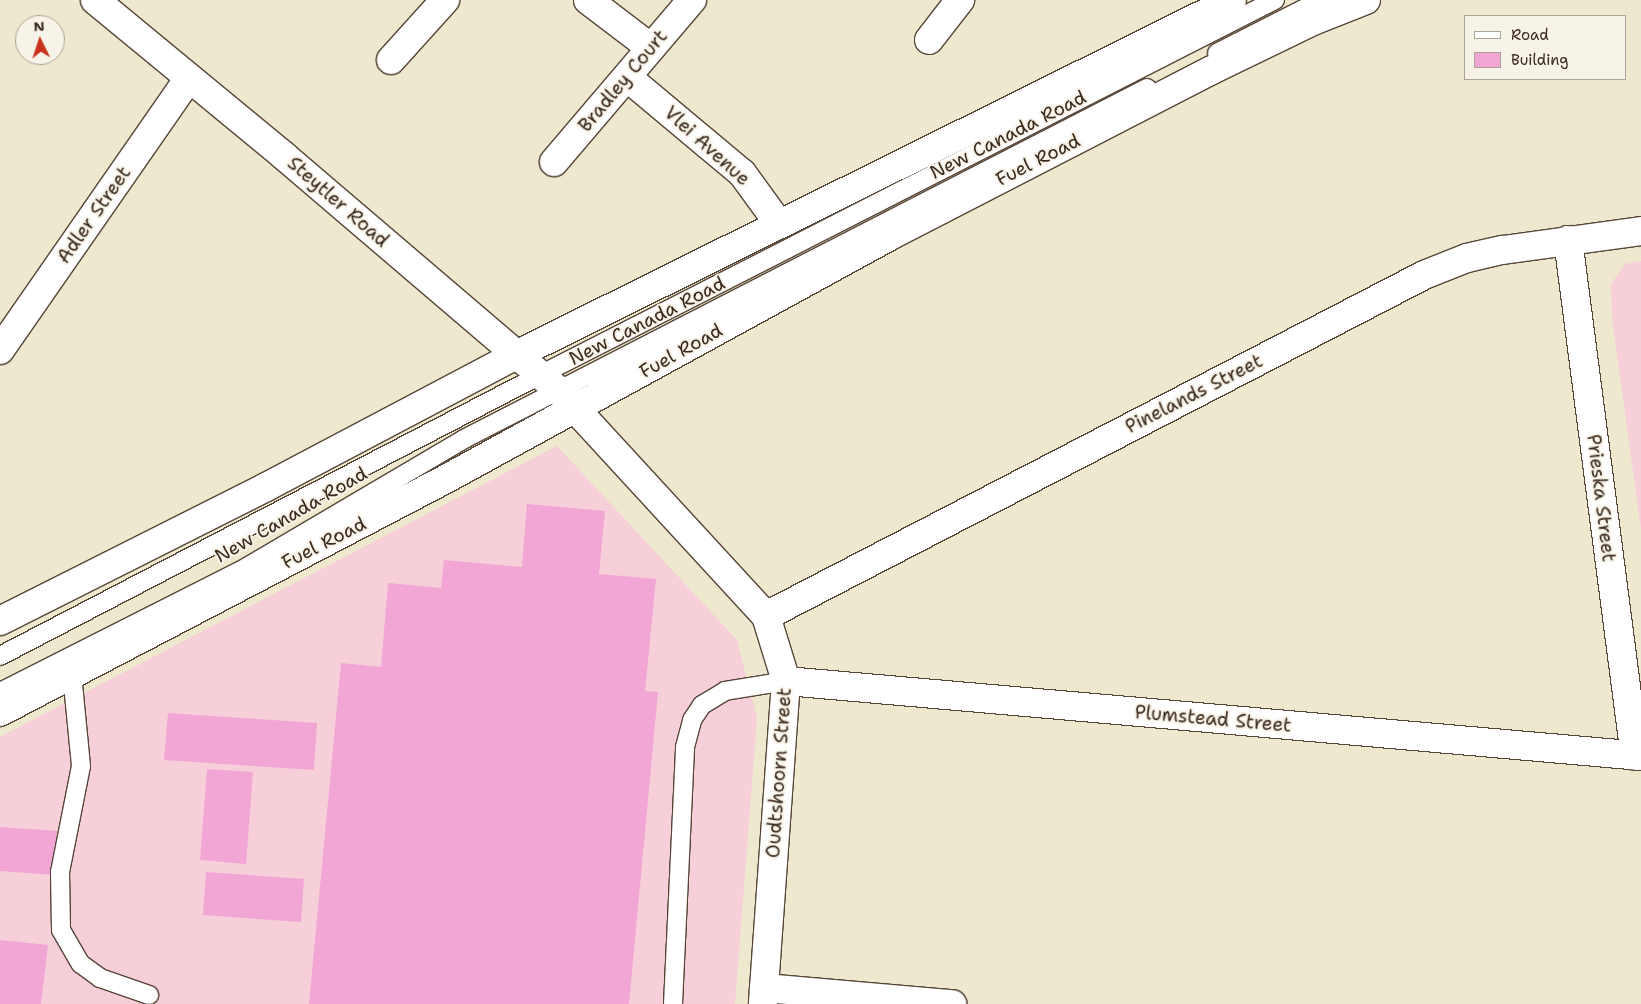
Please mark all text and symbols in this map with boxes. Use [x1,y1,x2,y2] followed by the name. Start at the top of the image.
[15,15,65,65] north arrow
[1464,15,1626,80] legend
[33,17,45,35] text: N
[574,25,672,137] street label: Bradley Court
[1511,25,1549,45] text: Road
[1511,50,1568,70] text: Building
[926,86,1090,184] street label: New Canada Road
[659,101,755,191] street label: Vlei Avenue
[992,129,1084,191] street label: Fuel Road
[283,152,393,252] street label: Steytler Road
[52,162,136,268] street label: Adler Street
[565,272,729,370] street label: New Canada Road
[636,319,726,383] street label: Fuel Road
[1122,350,1266,438] street label: Pinelands Street
[1582,433,1620,563] street label: Prieska Street
[211,462,371,568] street label: New Canada Road
[278,512,370,574] street label: Fuel Road
[762,687,796,859] street label: Oudtshoorn Street
[1134,701,1292,737] street label: Plumstead Street

